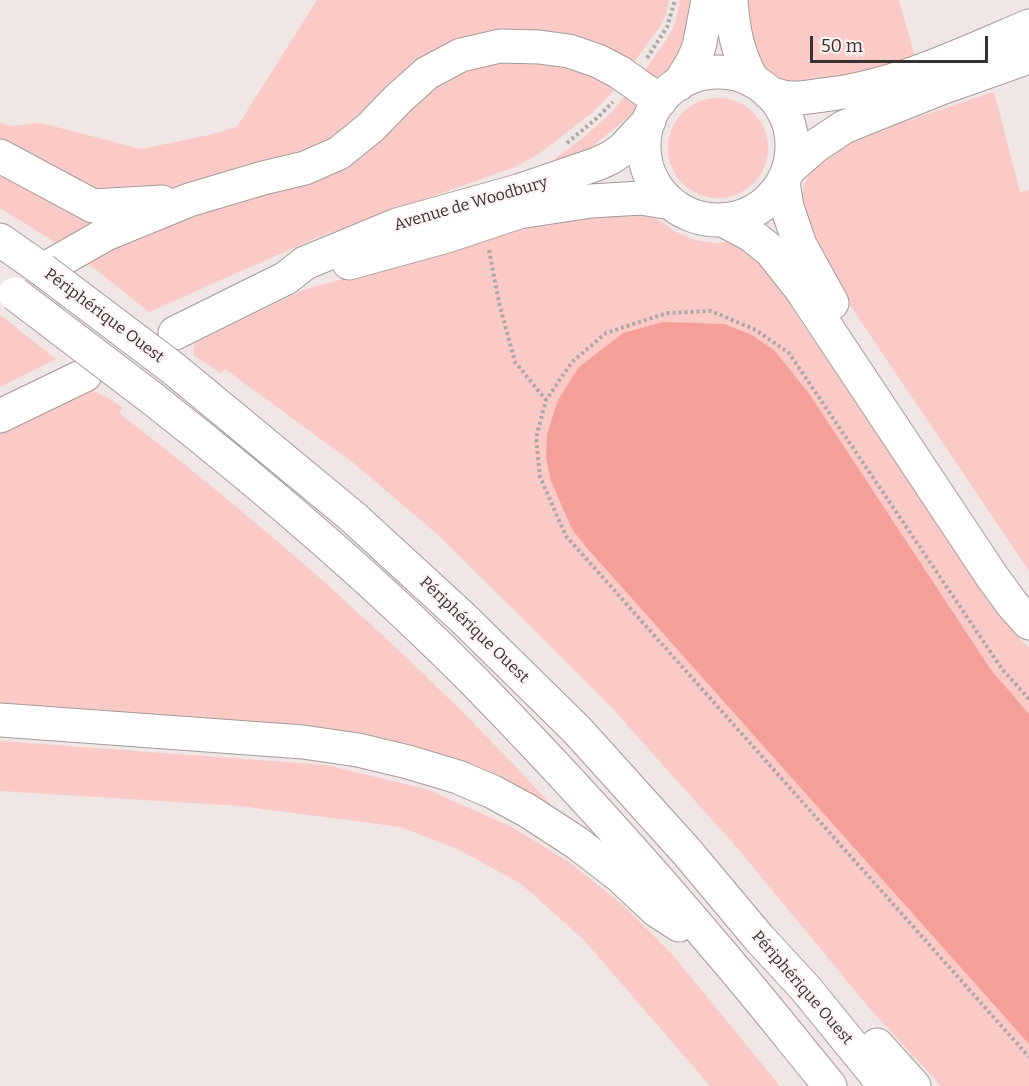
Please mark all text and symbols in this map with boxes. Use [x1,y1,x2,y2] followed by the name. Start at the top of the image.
[813,24,992,62] scale bar
[821,35,863,57] text: 50 m
[392,173,550,235] street label: Avenue de Woodbury
[41,265,167,367] street label: Périphérique Ouest
[415,573,533,687] street label: Périphérique Ouest
[747,927,857,1049] street label: Périphérique Ouest

